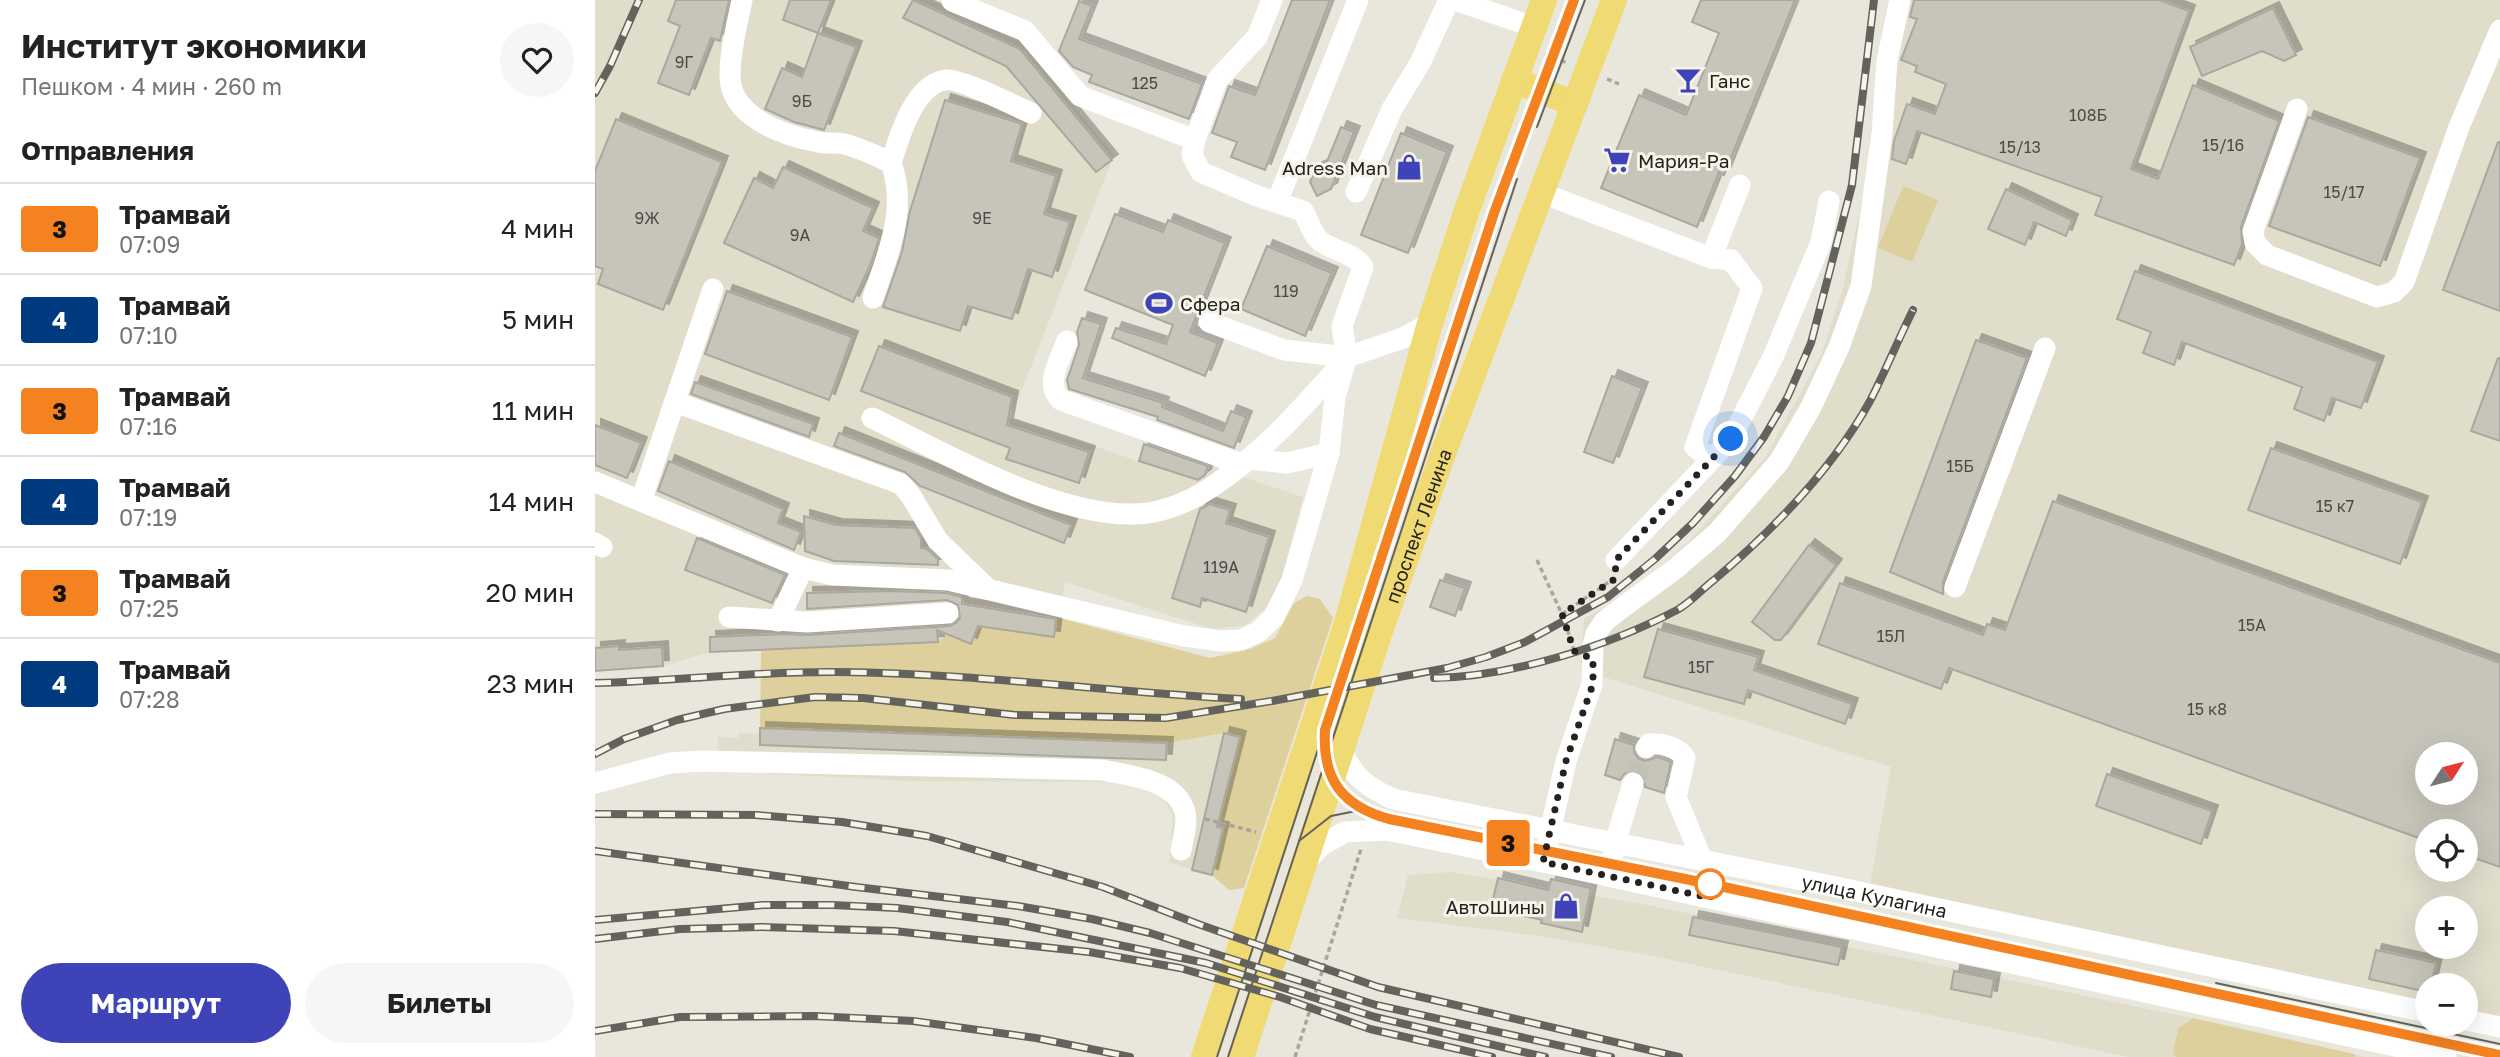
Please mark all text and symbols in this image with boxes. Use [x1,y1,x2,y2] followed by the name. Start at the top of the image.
[500,23,574,97] button: heart
[21,26,367,65] text: Институт экономики
[675,52,693,72] house number: 9Г
[1673,65,1703,95] bar icon: Ганс
[1709,69,1750,92] place label: Ганс
[21,72,282,100] text: Пешком · 4 мин · 260 m
[1132,73,1158,93] house number: 125
[792,91,812,111] house number: 9Б
[2069,105,2107,125] house number: 108Б
[21,135,194,166] text: Отправления
[2202,135,2244,155] house number: 15/16
[1999,137,2041,157] house number: 15/13
[1602,145,1632,175] supermarket icon: Мария-Ра
[1638,149,1730,172] place label: Мария-Ра
[1394,152,1424,182] shop icon: Adress Man
[1282,156,1388,179] place label: Adress Man
[2324,182,2364,202] house number: 15/17
[119,199,231,230] text: Трамвай
[634,208,660,228] house number: 9Ж
[972,208,992,228] house number: 9Е
[501,213,574,244] text: 4 мин
[52,214,67,243] text: 3
[790,225,810,245] house number: 9А
[119,230,181,258] text: 07:09
[1273,281,1299,301] house number: 119
[1144,288,1174,318] sports icon: Сфера
[119,290,231,321] text: Трамвай
[1180,292,1240,315] place label: Сфера
[502,304,574,335] text: 5 мин
[52,305,67,334] text: 4
[119,321,178,349] text: 07:10
[119,381,231,412] text: Трамвай
[492,395,574,426] text: 11 мин
[52,396,67,425] text: 3
[119,412,177,440] text: 07:16
[1713,421,1748,456] your location
[1379,445,1456,606] street label: проспект Ленина
[1946,456,1974,476] house number: 15Б
[119,472,231,503] text: Трамвай
[489,486,574,517] text: 14 мин
[52,487,67,516] text: 4
[2316,496,2354,516] house number: 15 к7
[119,503,177,531] text: 07:19
[1203,557,1239,577] house number: 119А
[119,563,231,594] text: Трамвай
[486,577,574,608] text: 20 мин
[52,578,67,607] text: 3
[119,594,179,622] text: 07:25
[2238,615,2266,635] house number: 15А
[1877,626,1905,646] house number: 15Л
[119,654,231,685] text: Трамвай
[1688,657,1714,677] house number: 15Г
[487,668,574,699] text: 23 мин
[52,669,67,698] text: 4
[119,685,180,713] text: 07:28
[2187,699,2227,719] house number: 15 к8
[2415,742,2478,805] north arrow
[2415,742,2478,1036] map controls
[2415,819,2478,882] button: locate
[1485,820,1531,866] line badge: 3
[1501,828,1515,857] text: 3
[1695,869,1725,899] unlabelled marker
[1800,869,1949,922] street label: улица Кулагина
[1551,891,1581,921] shop icon: АвтоШины
[1446,895,1545,918] place label: АвтоШины
[2415,896,2478,959] button: +
[21,963,291,1043] button: Маршрут
[305,963,574,1043] button: Билеты
[2415,973,2478,1036] button: −

